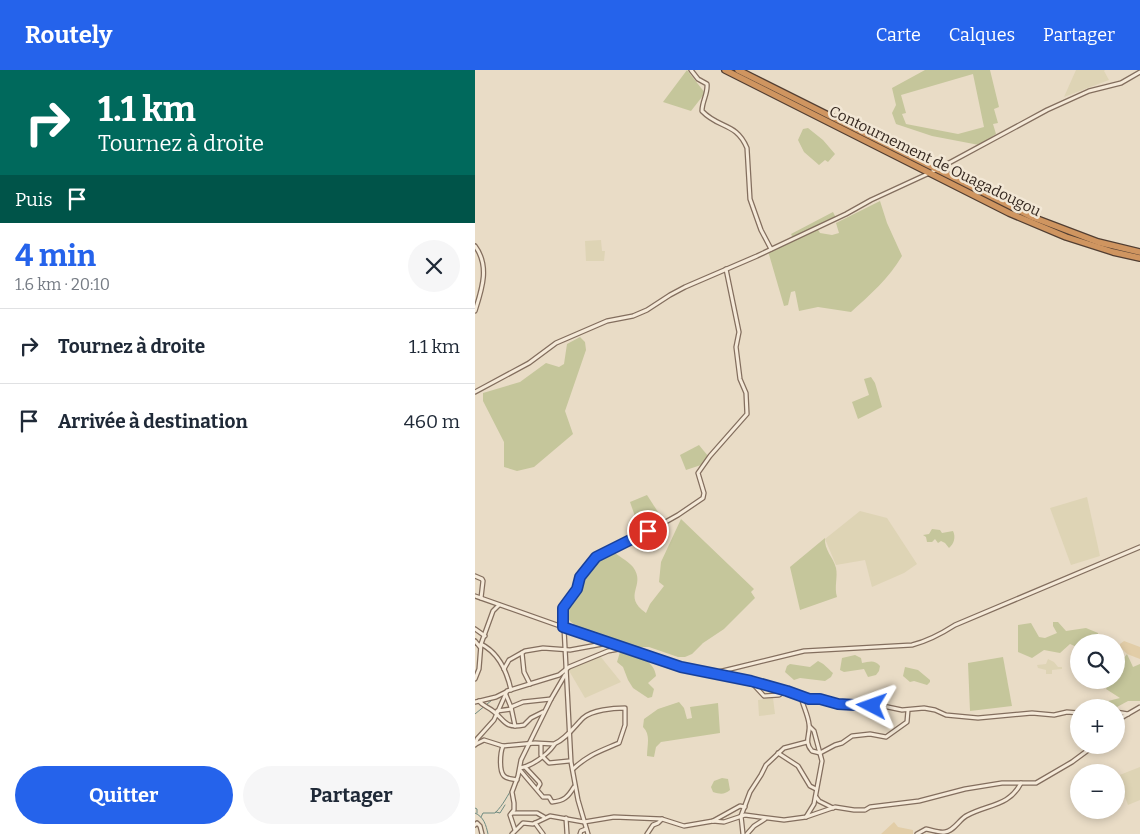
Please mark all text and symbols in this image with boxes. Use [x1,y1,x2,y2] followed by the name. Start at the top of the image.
[25,21,112,49] text: Routely
[876,24,921,46] text: Carte
[949,24,1015,46] text: Calques
[1043,24,1115,46] text: Partager
[98,88,196,130] text: 1.1 km
[15,90,80,155] icon: right
[826,102,1044,220] street label: Contournement de Ouagadougou
[98,130,264,157] text: Tournez à droite
[63,185,91,213] icon: arrive
[15,188,53,211] text: Puis
[15,238,96,274] text: 4 min
[408,240,460,292] button: close
[15,275,110,294] text: 1.6 km · 20:10
[15,332,43,360] icon: right
[58,335,205,358] text: Tournez à droite
[409,335,460,358] text: 1.1 km
[15,407,43,435] icon: arrive
[58,410,248,433] text: Arrivée à destination
[404,410,460,433] text: 460 m
[627,510,669,552] pin
[634,517,662,545] icon: arrive
[1070,634,1125,819] map controls
[1070,634,1125,689] button: search
[845,679,897,731] position arrow
[1070,699,1125,754] button: +
[1070,764,1125,819] button: −
[15,766,233,824] button: Quitter
[243,766,460,824] button: Partager

